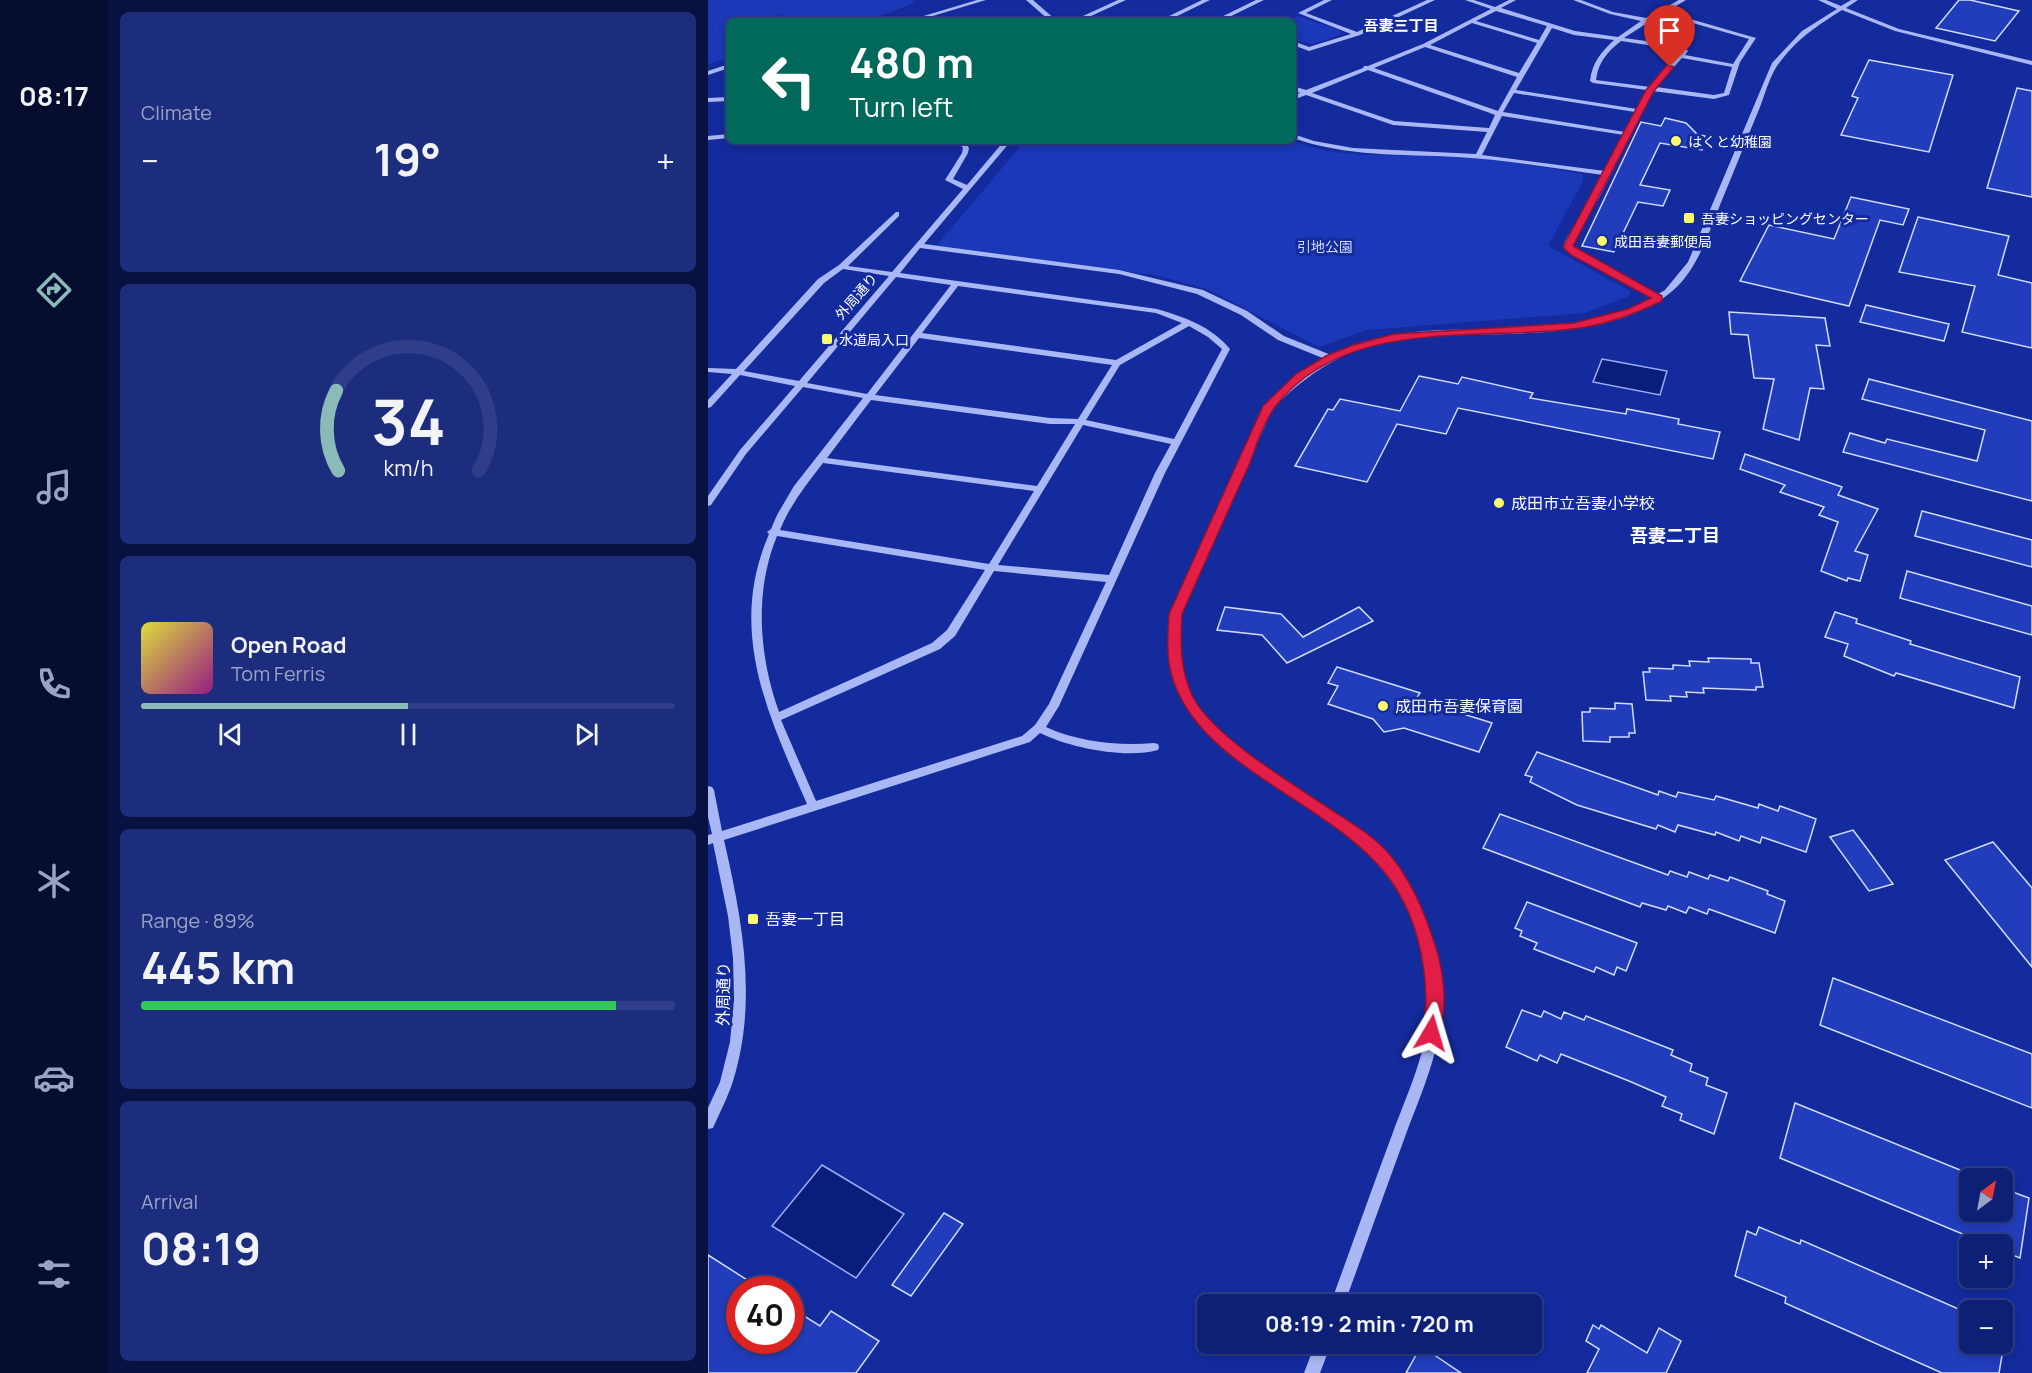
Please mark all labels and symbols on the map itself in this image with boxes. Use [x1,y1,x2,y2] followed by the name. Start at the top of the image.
[1644,5,1695,67] pin
[1363,15,1439,36] district label: 吾妻三丁目
[1688,132,1772,151] place label: はくと幼稚園
[1669,134,1683,148] marker: はくと幼稚園
[1701,209,1869,228] place label: 吾妻ショッピングセンター
[1682,211,1696,225] marker: 吾妻ショッピングセンター
[1614,232,1712,251] place label: 成田吾妻郵便局
[1595,234,1609,248] marker: 成田吾妻郵便局
[1297,237,1353,256] park label: 引地公園
[830,269,882,323] street label: 外周通り
[839,330,909,349] place label: 水道局入口
[820,332,834,346] marker: 水道局入口
[1511,492,1655,514] place label: 成田市立吾妻小学校
[1492,496,1506,510] marker: 成田市立吾妻小学校
[1630,523,1720,547] district label: 吾妻二丁目
[1395,695,1523,717] place label: 成田市吾妻保育園
[1376,699,1390,713] marker: 成田市吾妻保育園
[765,908,845,930] place label: 吾妻一丁目
[746,912,760,926] marker: 吾妻一丁目
[711,962,735,1026] street label: 外周通り
[1399,1001,1463,1065] position arrow
[1959,1168,2013,1222] north arrow
[726,1276,804,1354] speed limit sign: 40

